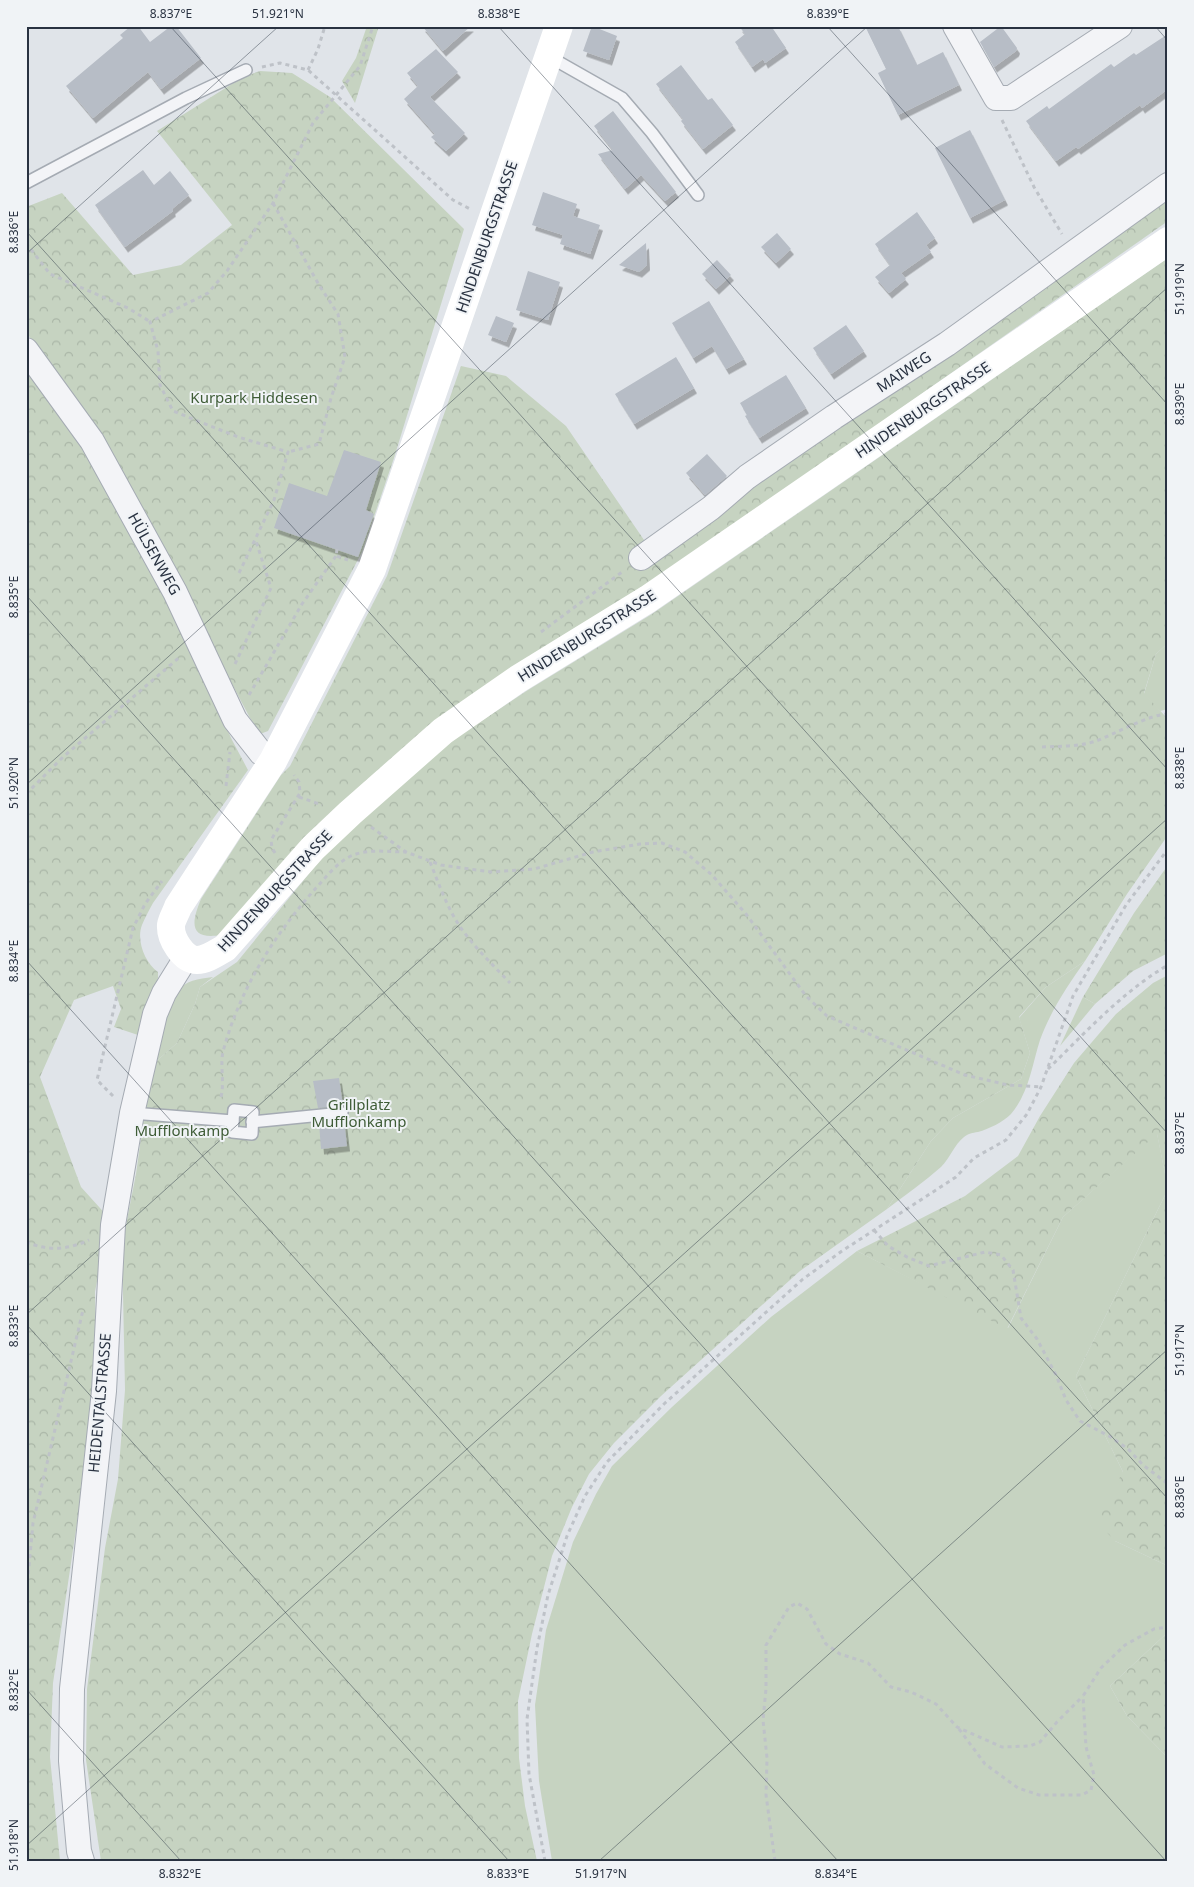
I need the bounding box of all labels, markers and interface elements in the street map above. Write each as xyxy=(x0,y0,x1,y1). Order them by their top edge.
text: 8.837°E xyxy=(150,5,192,22)
text: 51.921°N xyxy=(252,5,304,22)
text: 8.838°E xyxy=(478,5,520,22)
text: 8.839°E xyxy=(807,5,849,22)
street label: HINDENBURGSTRASSE xyxy=(451,158,521,315)
text: 8.836°E xyxy=(5,211,22,253)
text: 51.919°N xyxy=(1171,263,1188,315)
street label: MAIWEG xyxy=(872,346,935,396)
street label: HINDENBURGSTRASSE xyxy=(851,356,994,462)
text: 8.839°E xyxy=(1171,383,1188,425)
park label: Kurpark Hiddesen xyxy=(190,387,318,407)
street label: HÜLSENWEG xyxy=(124,509,186,598)
text: 8.835°E xyxy=(5,576,22,618)
street label: HINDENBURGSTRASSE xyxy=(514,584,659,686)
text: 8.838°E xyxy=(1171,747,1188,789)
text: 51.920°N xyxy=(5,757,22,809)
street label: HINDENBURGSTRASSE xyxy=(213,825,336,955)
text: 8.834°E xyxy=(5,940,22,982)
park label: Grillplatz Mufflonkamp xyxy=(311,1094,407,1131)
text: 8.837°E xyxy=(1171,1112,1188,1154)
park label: Mufflonkamp xyxy=(134,1120,230,1140)
text: 8.833°E xyxy=(5,1305,22,1347)
text: 51.917°N xyxy=(1171,1324,1188,1376)
street label: HEIDENTALSTRASSE xyxy=(83,1332,115,1474)
text: 8.836°E xyxy=(1171,1476,1188,1518)
text: 8.832°E xyxy=(5,1669,22,1711)
text: 51.918°N xyxy=(5,1819,22,1871)
text: 8.832°E xyxy=(159,1865,201,1882)
text: 8.833°E xyxy=(487,1865,529,1882)
text: 51.917°N xyxy=(575,1865,627,1882)
text: 8.834°E xyxy=(815,1865,857,1882)

